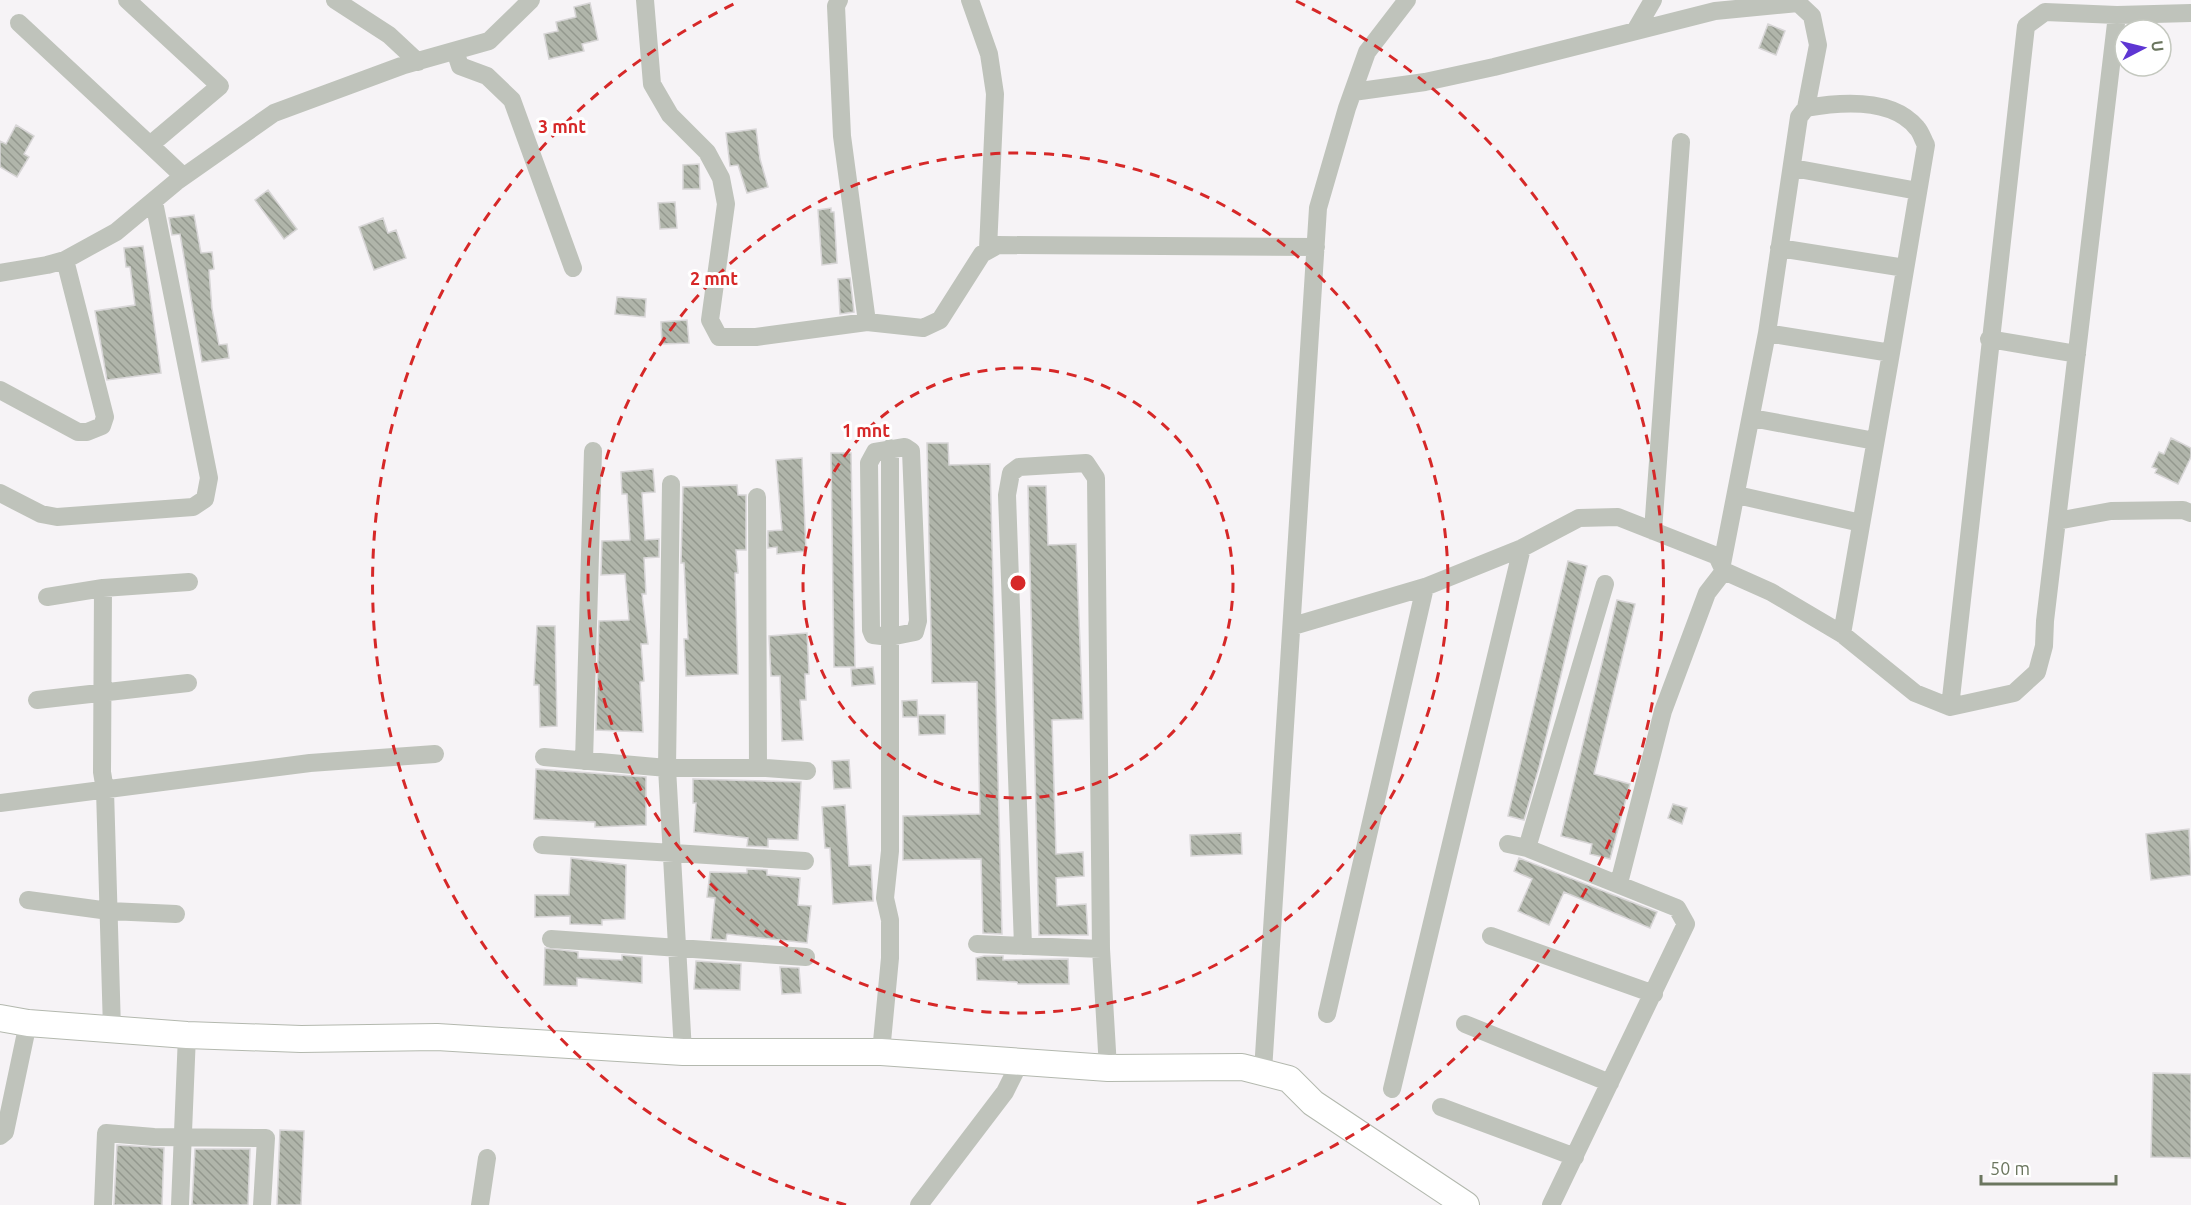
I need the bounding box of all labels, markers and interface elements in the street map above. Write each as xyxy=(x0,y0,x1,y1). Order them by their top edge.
north arrow xyxy=(2113,18,2173,78)
text: U xyxy=(2148,40,2168,53)
text: 3 mnt xyxy=(538,116,586,136)
text: 2 mnt xyxy=(690,268,738,288)
text: 1 mnt xyxy=(842,420,890,440)
centre of rings xyxy=(1008,573,1028,593)
scale bar xyxy=(1981,1148,2116,1186)
text: 50 m xyxy=(1990,1158,2030,1178)

